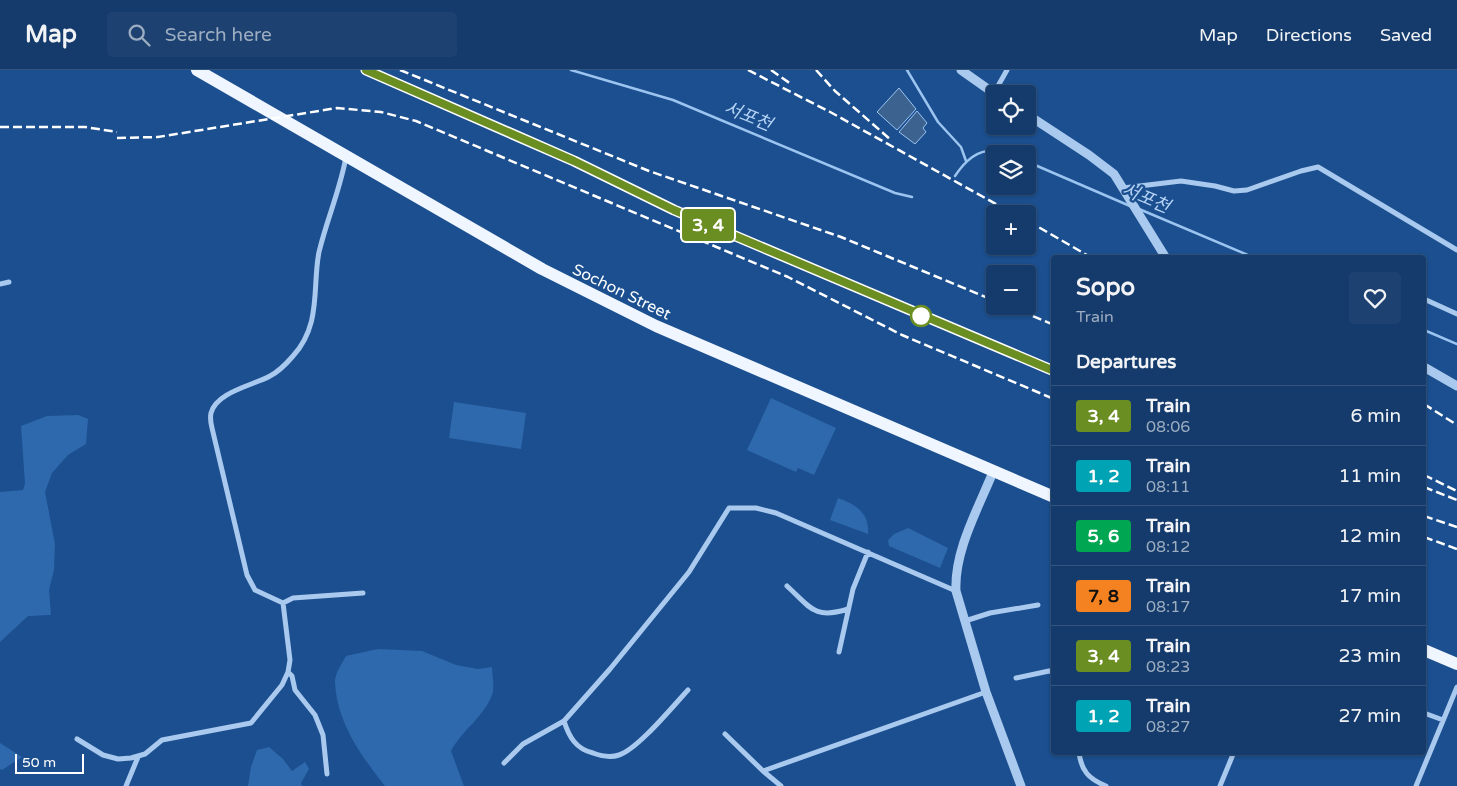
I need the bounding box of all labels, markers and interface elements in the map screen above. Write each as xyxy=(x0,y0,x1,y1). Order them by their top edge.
search box xyxy=(107,12,457,57)
text: Map xyxy=(25,20,77,49)
icon: search xyxy=(125,21,153,49)
text: Search here xyxy=(165,24,272,46)
text: Map xyxy=(1199,24,1238,46)
text: Directions xyxy=(1266,24,1352,46)
text: Saved xyxy=(1380,24,1432,46)
map controls xyxy=(986,85,1036,315)
button: locate xyxy=(986,85,1036,135)
water label: 서포천 xyxy=(721,96,777,136)
button: layers xyxy=(986,145,1036,195)
water label: 서포천 xyxy=(1119,178,1175,219)
button: + xyxy=(986,205,1036,255)
line badge: 3, 4 xyxy=(673,209,743,241)
text: 3, 4 xyxy=(692,214,724,236)
street label: Sochon Street xyxy=(569,259,674,324)
button: − xyxy=(986,265,1036,315)
button: heart xyxy=(1349,272,1401,324)
text: Sopo xyxy=(1076,273,1135,302)
unlabelled marker xyxy=(910,305,932,327)
text: Train xyxy=(1076,307,1114,327)
text: Departures xyxy=(1076,351,1176,373)
text: Train xyxy=(1146,395,1191,417)
text: 3, 4 xyxy=(1088,405,1119,427)
text: 6 min xyxy=(1350,405,1401,427)
text: 08:06 xyxy=(1146,417,1190,437)
text: Train xyxy=(1146,455,1191,477)
text: 1, 2 xyxy=(1088,465,1119,487)
text: 11 min xyxy=(1338,465,1401,487)
text: 08:11 xyxy=(1146,477,1190,497)
text: Train xyxy=(1146,515,1191,537)
text: 5, 6 xyxy=(1088,525,1119,547)
text: 12 min xyxy=(1338,525,1401,547)
text: 08:12 xyxy=(1146,537,1190,557)
text: Train xyxy=(1146,575,1191,597)
text: 7, 8 xyxy=(1088,585,1119,607)
text: 17 min xyxy=(1338,585,1401,607)
text: 08:17 xyxy=(1146,597,1190,617)
text: Train xyxy=(1146,635,1191,657)
text: 3, 4 xyxy=(1088,645,1119,667)
text: 23 min xyxy=(1338,645,1401,667)
text: 08:23 xyxy=(1146,657,1190,677)
text: Train xyxy=(1146,695,1191,717)
text: 1, 2 xyxy=(1088,705,1119,727)
text: 27 min xyxy=(1338,705,1401,727)
text: 08:27 xyxy=(1146,717,1190,737)
scale bar xyxy=(15,751,84,774)
text: 50 m xyxy=(22,754,56,771)

